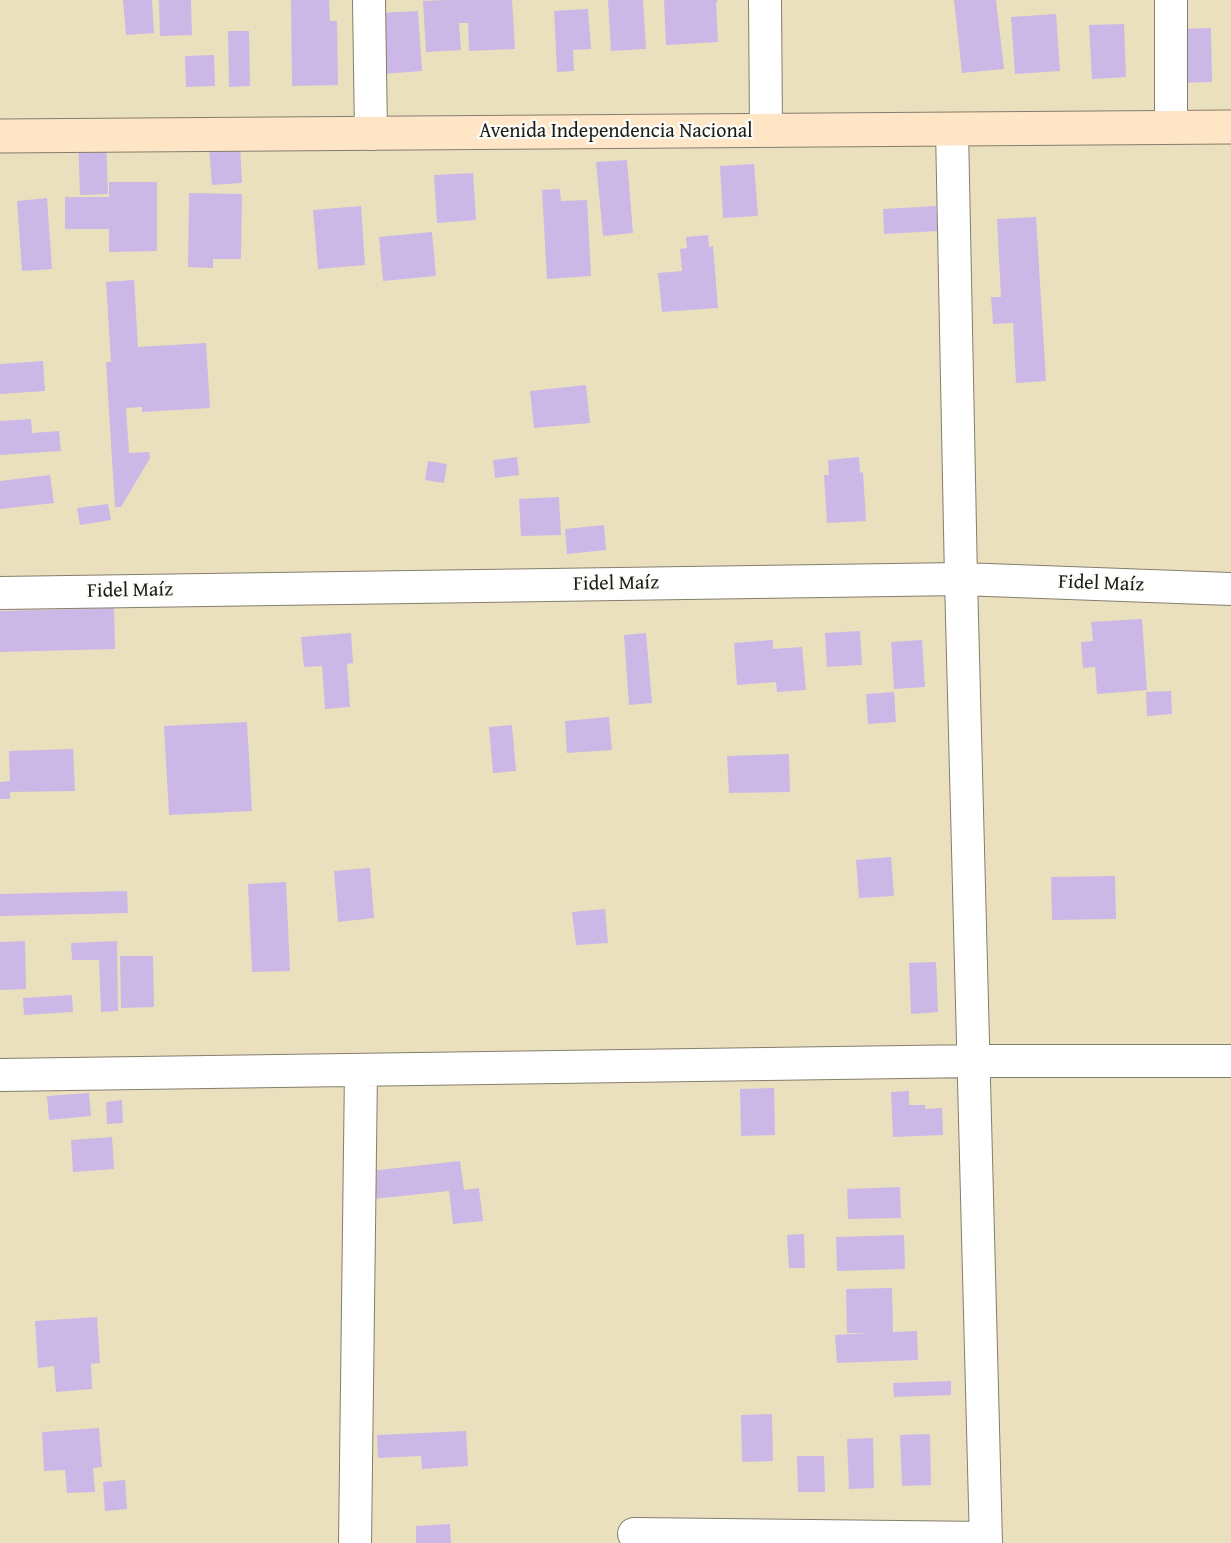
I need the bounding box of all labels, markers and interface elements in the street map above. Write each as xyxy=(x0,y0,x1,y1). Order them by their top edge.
street label: Avenida Independencia Nacional xyxy=(479,120,753,144)
street label: Fidel Maíz xyxy=(573,571,659,597)
street label: Fidel Maíz xyxy=(1058,571,1144,597)
street label: Fidel Maíz xyxy=(87,578,173,604)

